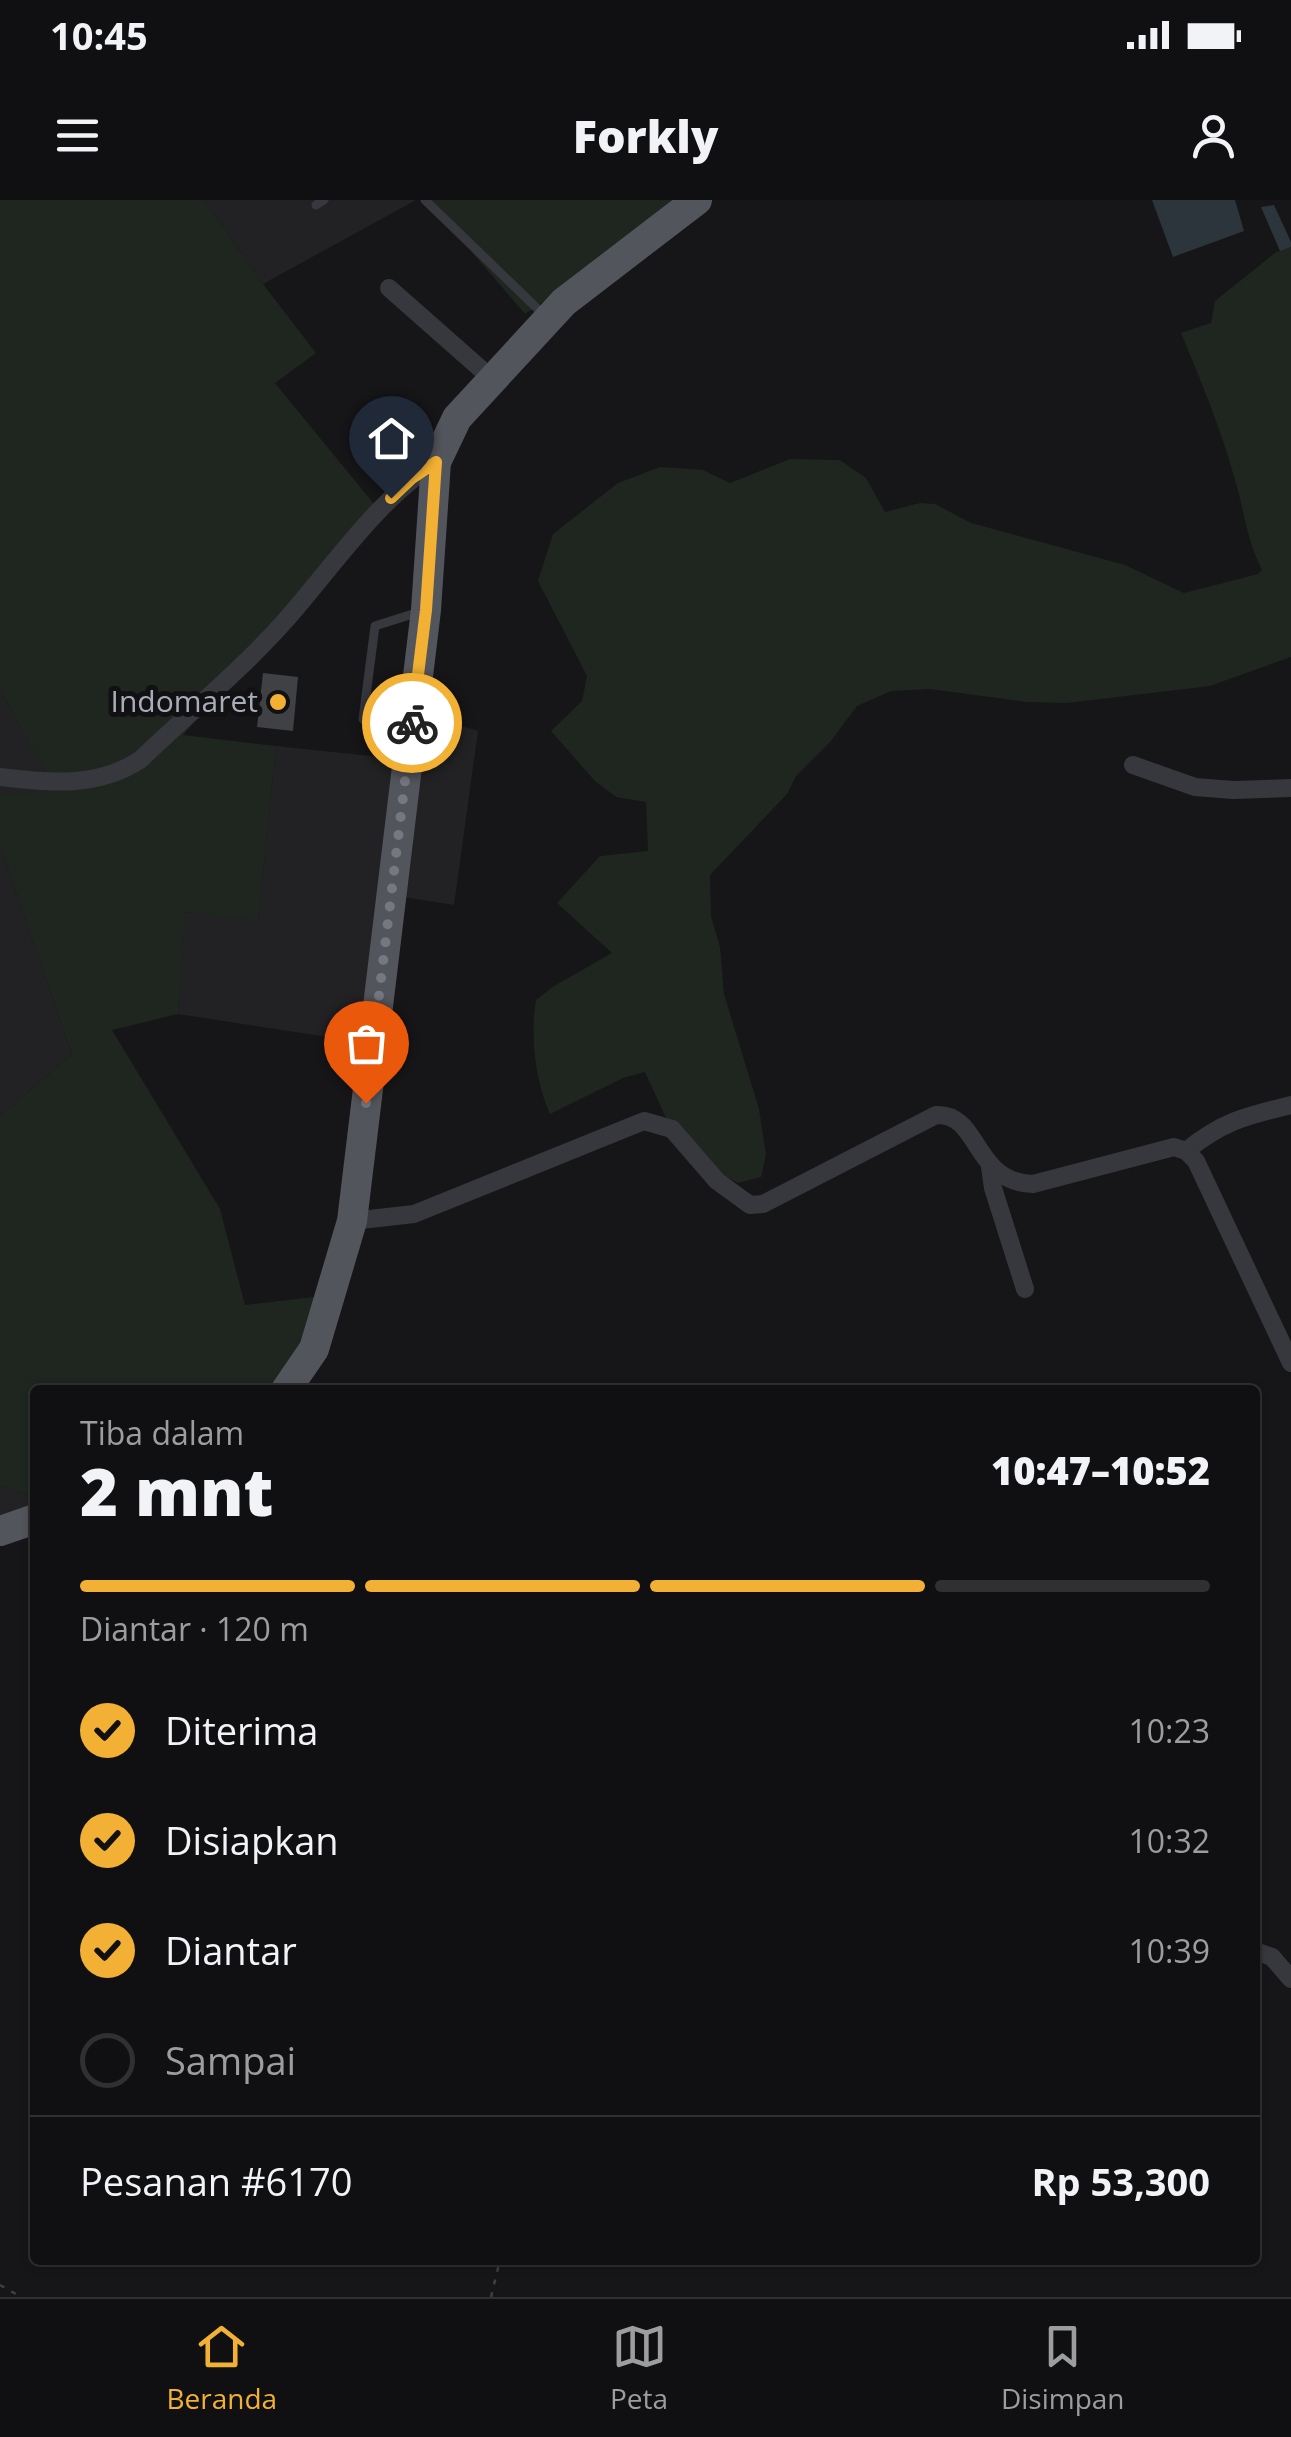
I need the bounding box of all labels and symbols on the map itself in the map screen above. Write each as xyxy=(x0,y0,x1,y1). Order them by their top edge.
pin xyxy=(349,396,434,499)
courier xyxy=(362,673,462,773)
place label: Indomaret xyxy=(111,680,258,721)
marker: Indomaret xyxy=(267,691,289,713)
pin xyxy=(324,1001,409,1104)

